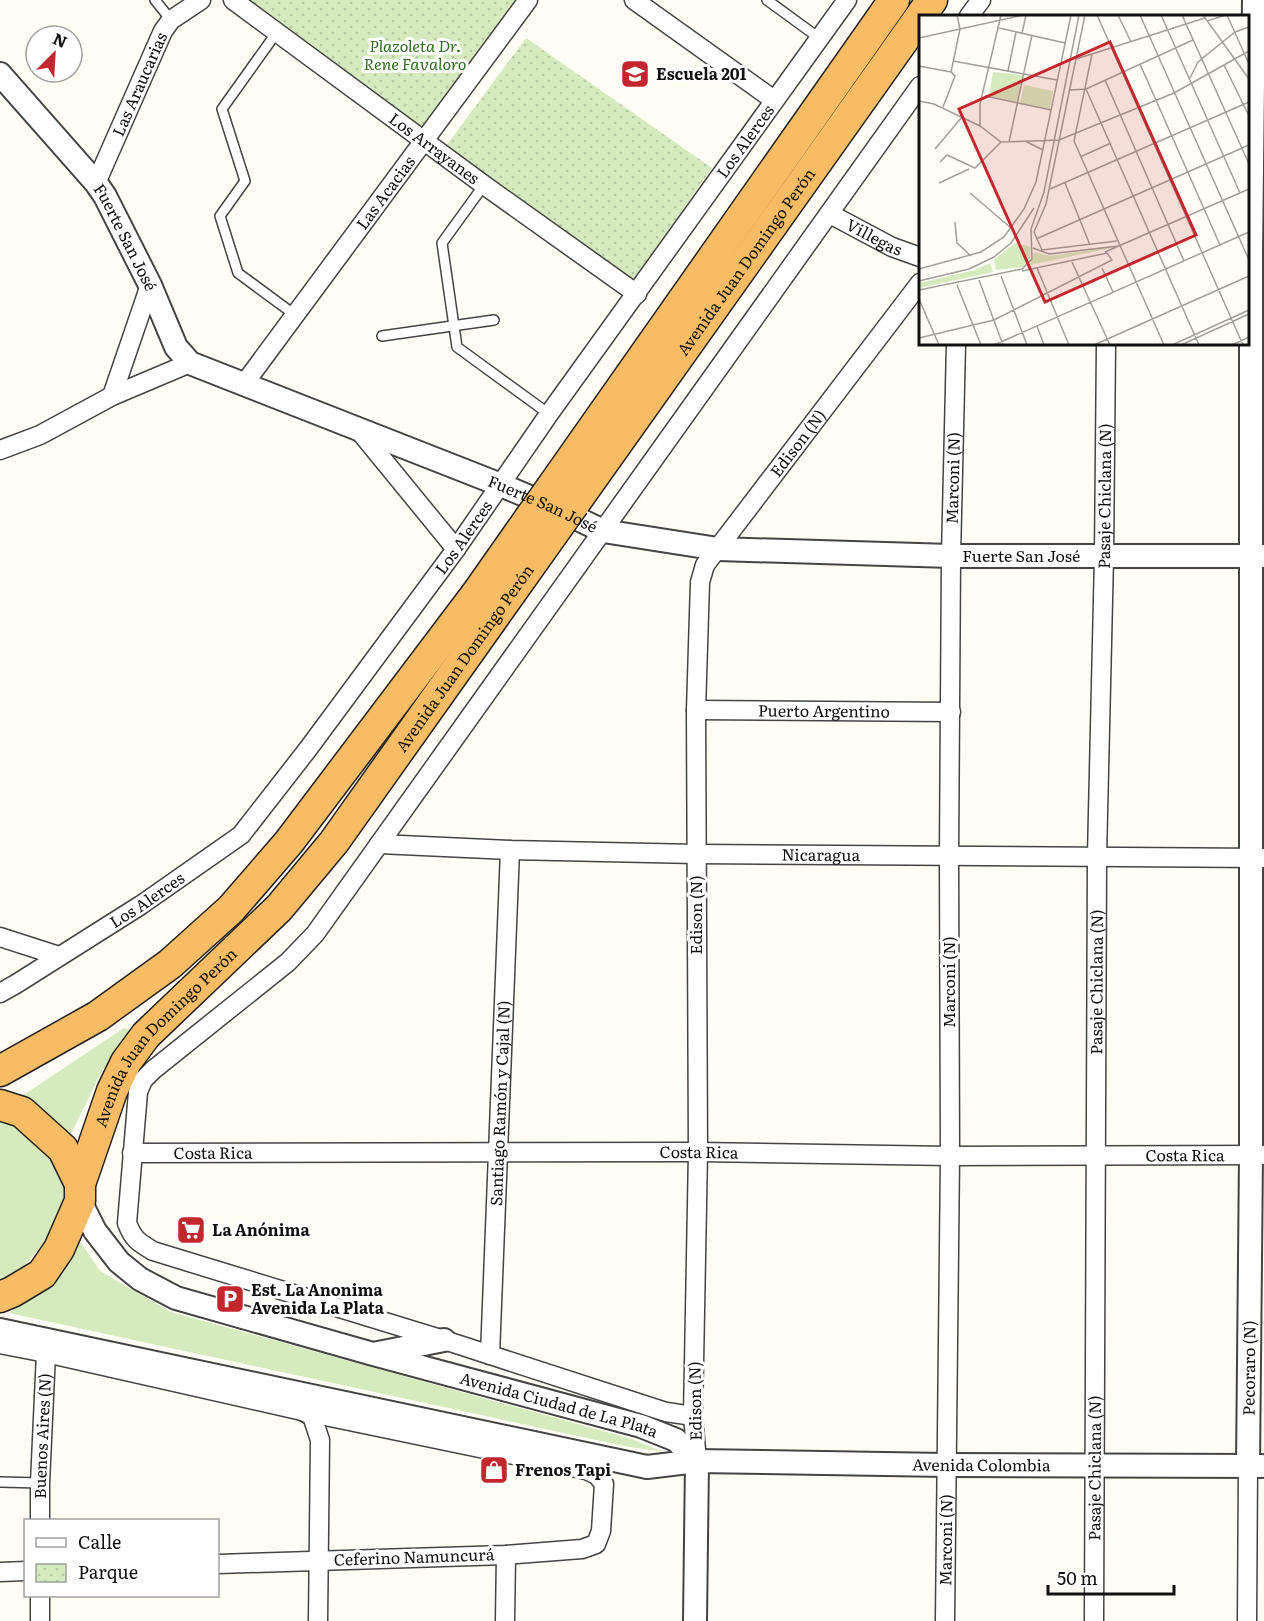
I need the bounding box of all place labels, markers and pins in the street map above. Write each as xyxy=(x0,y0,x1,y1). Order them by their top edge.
school or university icon: Escuela 201 xyxy=(619,58,651,90)
place label: Escuela 201 xyxy=(656,61,747,85)
supermarket icon: La Anónima xyxy=(175,1214,207,1246)
place label: La Anónima xyxy=(212,1217,310,1241)
place label: Est. La Anonima Avenida La Plata xyxy=(251,1277,385,1319)
parking icon: Est. La Anonima Avenida La Plata xyxy=(214,1283,246,1315)
shop icon: Frenos Tapi xyxy=(478,1454,510,1486)
place label: Frenos Tapi xyxy=(515,1457,611,1481)

